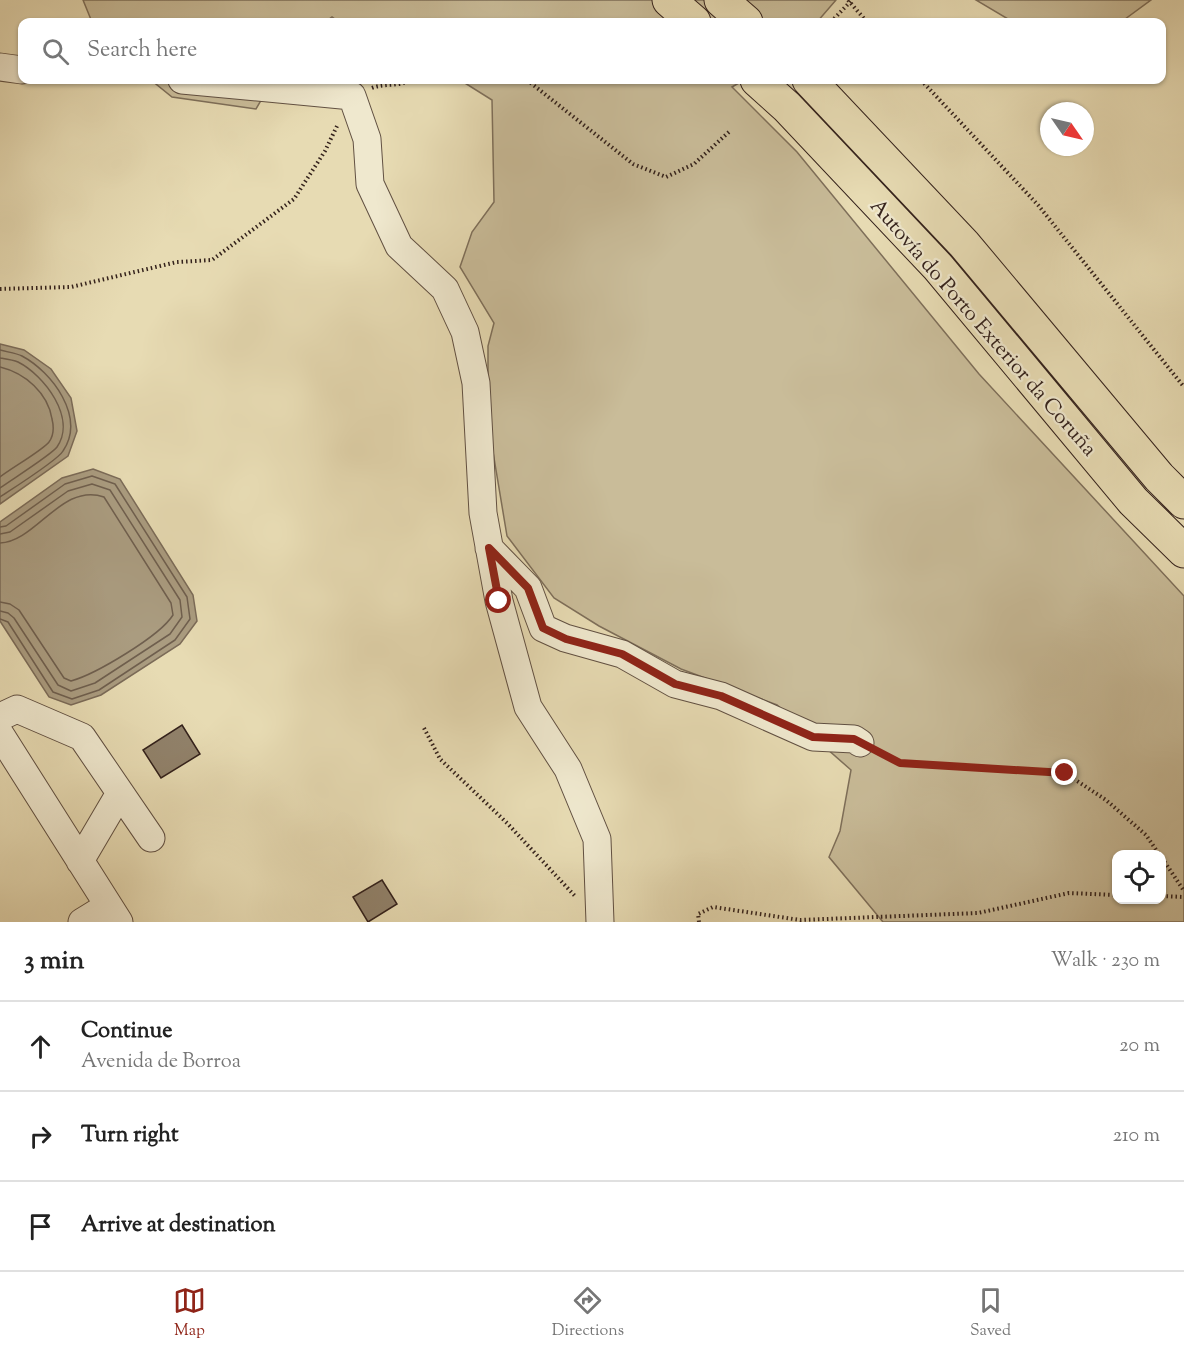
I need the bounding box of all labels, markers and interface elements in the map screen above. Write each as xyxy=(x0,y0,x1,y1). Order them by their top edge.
search box xyxy=(18,18,1166,84)
icon: search xyxy=(39,35,72,68)
text: Search here xyxy=(87,35,197,67)
north arrow xyxy=(1040,102,1094,156)
street label: Autovía do Porto Exterior da Coruña xyxy=(862,193,1103,464)
route start xyxy=(485,587,511,613)
route end xyxy=(1051,759,1077,785)
map controls xyxy=(1112,850,1166,904)
button: locate xyxy=(1112,850,1166,904)
text: 3 min xyxy=(24,943,84,980)
text: Walk · 230 m xyxy=(1051,947,1160,976)
text: Continue xyxy=(81,1016,172,1048)
icon: ahead xyxy=(24,1030,57,1063)
text: 20 m xyxy=(1119,1032,1160,1061)
text: Avenida de Borroa xyxy=(81,1048,241,1077)
icon: right xyxy=(24,1120,57,1153)
text: Turn right xyxy=(81,1120,178,1152)
text: 210 m xyxy=(1113,1122,1160,1151)
icon: arrive xyxy=(24,1210,57,1243)
text: Arrive at destination xyxy=(81,1210,276,1242)
tab: Map xyxy=(173,1284,206,1343)
tab: Directions xyxy=(552,1284,624,1343)
tab: Saved xyxy=(970,1284,1011,1343)

